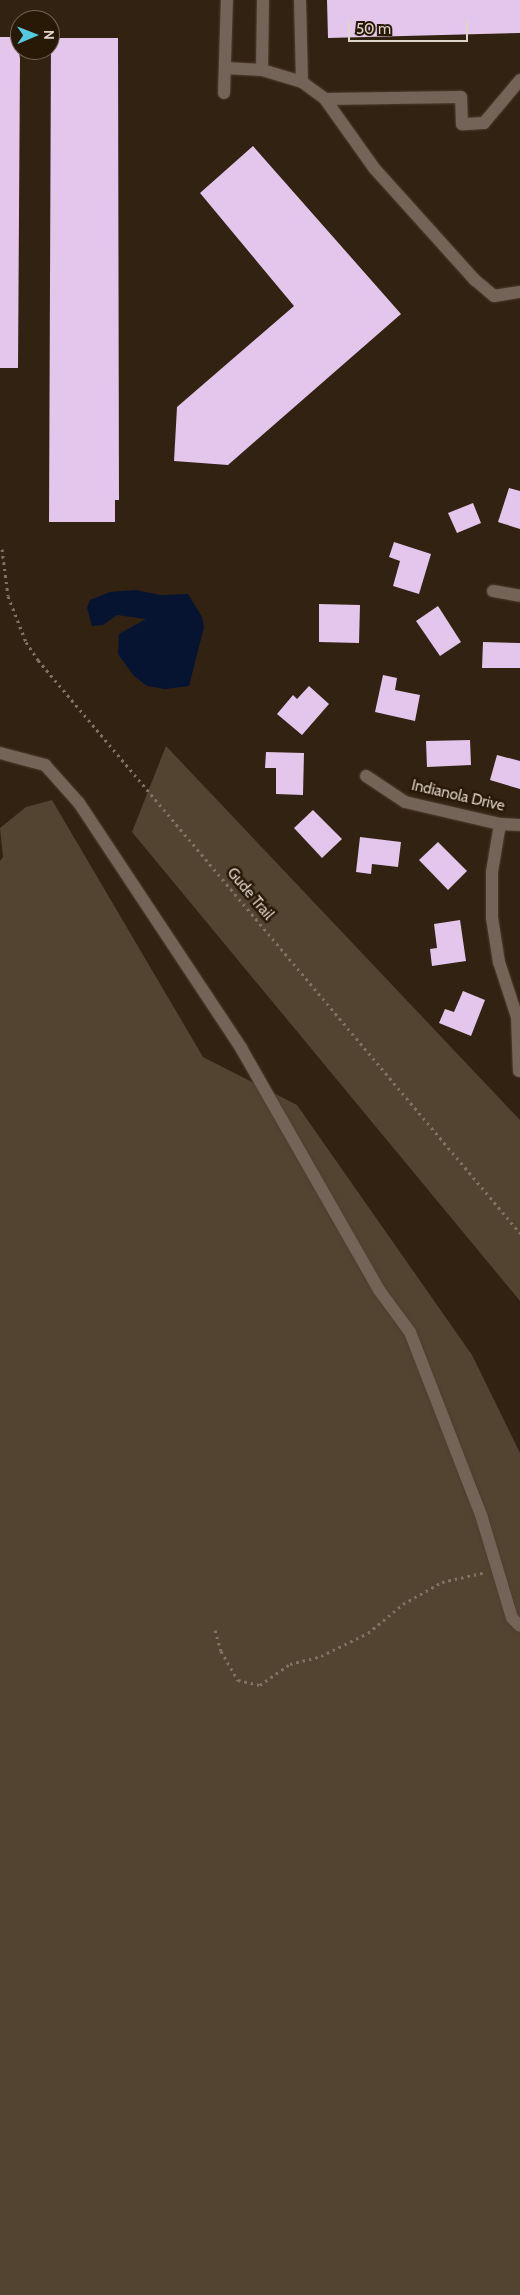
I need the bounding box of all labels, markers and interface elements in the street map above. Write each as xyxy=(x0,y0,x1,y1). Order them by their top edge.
north arrow xyxy=(10,10,60,60)
scale bar xyxy=(350,10,470,42)
text: 50 m xyxy=(356,20,391,38)
text: N xyxy=(40,30,58,40)
street label: Indianola Drive xyxy=(410,777,506,815)
street label: Gude Trail xyxy=(223,864,277,924)

